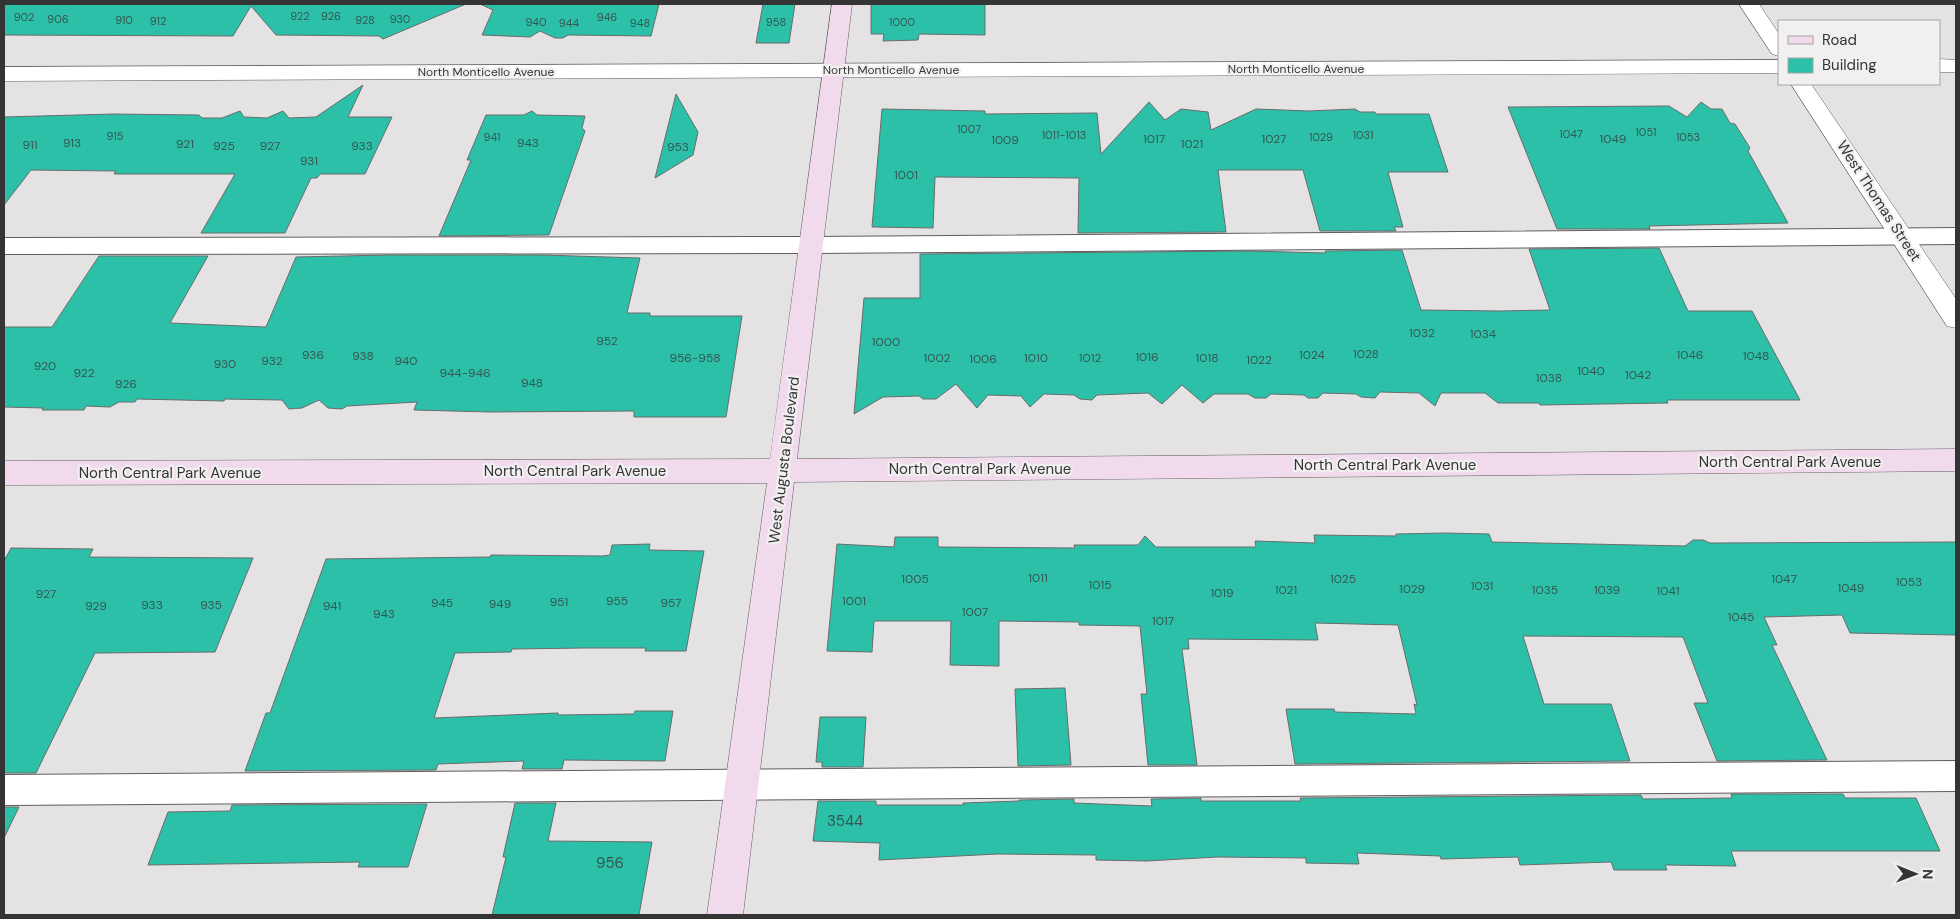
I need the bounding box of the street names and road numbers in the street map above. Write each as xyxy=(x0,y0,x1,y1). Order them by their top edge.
street label: North Monticello Avenue xyxy=(1228,61,1364,77)
street label: North Monticello Avenue xyxy=(823,62,959,78)
street label: North Monticello Avenue xyxy=(418,64,554,80)
street label: West Thomas Street xyxy=(1832,136,1926,266)
street label: West Augusta Boulevard xyxy=(764,375,804,545)
street label: North Central Park Avenue xyxy=(1699,452,1881,472)
street label: North Central Park Avenue xyxy=(1294,455,1476,475)
street label: North Central Park Avenue xyxy=(889,459,1071,479)
street label: North Central Park Avenue xyxy=(484,461,666,481)
street label: North Central Park Avenue xyxy=(79,463,261,483)

